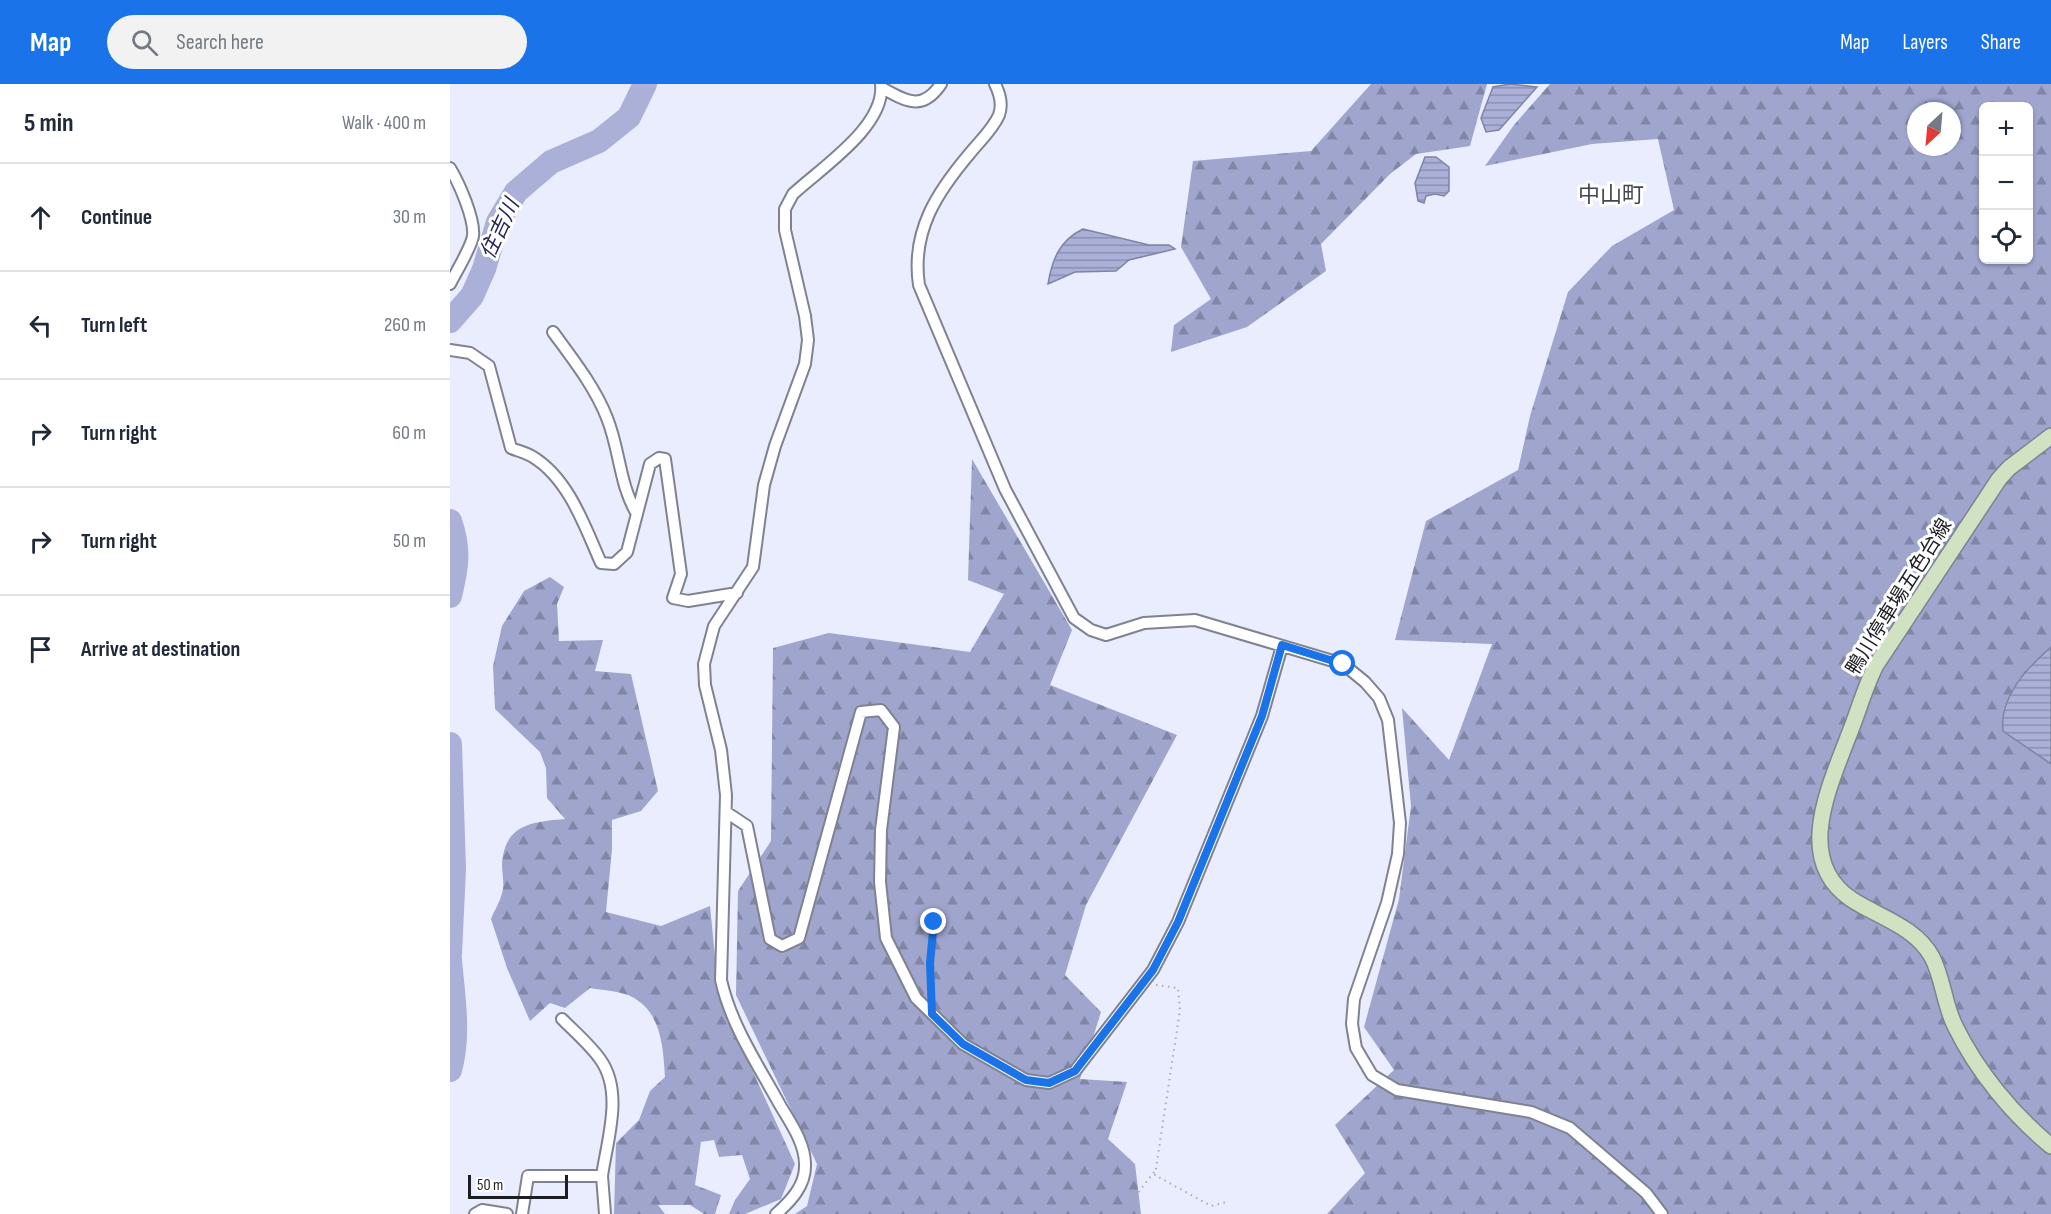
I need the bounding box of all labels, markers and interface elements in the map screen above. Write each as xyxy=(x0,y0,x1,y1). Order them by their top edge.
search box xyxy=(107,15,527,69)
text: Map xyxy=(30,26,71,59)
icon: search xyxy=(128,26,161,59)
text: Search here xyxy=(176,29,264,56)
text: Map xyxy=(1840,30,1869,55)
text: Layers xyxy=(1902,30,1948,55)
text: Share xyxy=(1981,30,2021,55)
north arrow xyxy=(1907,102,1961,156)
map controls xyxy=(1979,102,2033,264)
button: + xyxy=(1979,102,2033,156)
text: 5 min xyxy=(24,108,74,139)
text: Walk · 400 m xyxy=(342,111,426,135)
button: − xyxy=(1979,156,2033,210)
district label: 中山町 xyxy=(1578,182,1644,209)
water label: 住吉川 xyxy=(475,193,525,263)
icon: ahead xyxy=(24,201,57,234)
text: Continue xyxy=(81,204,152,231)
text: 30 m xyxy=(393,205,426,229)
button: locate xyxy=(1979,210,2033,264)
icon: left xyxy=(24,309,57,342)
text: Turn left xyxy=(81,312,147,339)
text: 260 m xyxy=(384,313,426,337)
icon: right xyxy=(24,417,57,450)
text: Turn right xyxy=(81,420,157,447)
text: 60 m xyxy=(392,421,426,445)
street label: 鴨川停車場五色台線 xyxy=(1841,514,1957,680)
icon: right xyxy=(24,525,57,558)
text: Turn right xyxy=(81,528,157,555)
text: 50 m xyxy=(393,529,426,553)
icon: arrive xyxy=(24,633,57,666)
text: Arrive at destination xyxy=(81,636,240,663)
route start xyxy=(1329,650,1355,676)
route end xyxy=(920,908,946,934)
scale bar xyxy=(468,1172,568,1200)
text: 50 m xyxy=(477,1176,503,1195)

